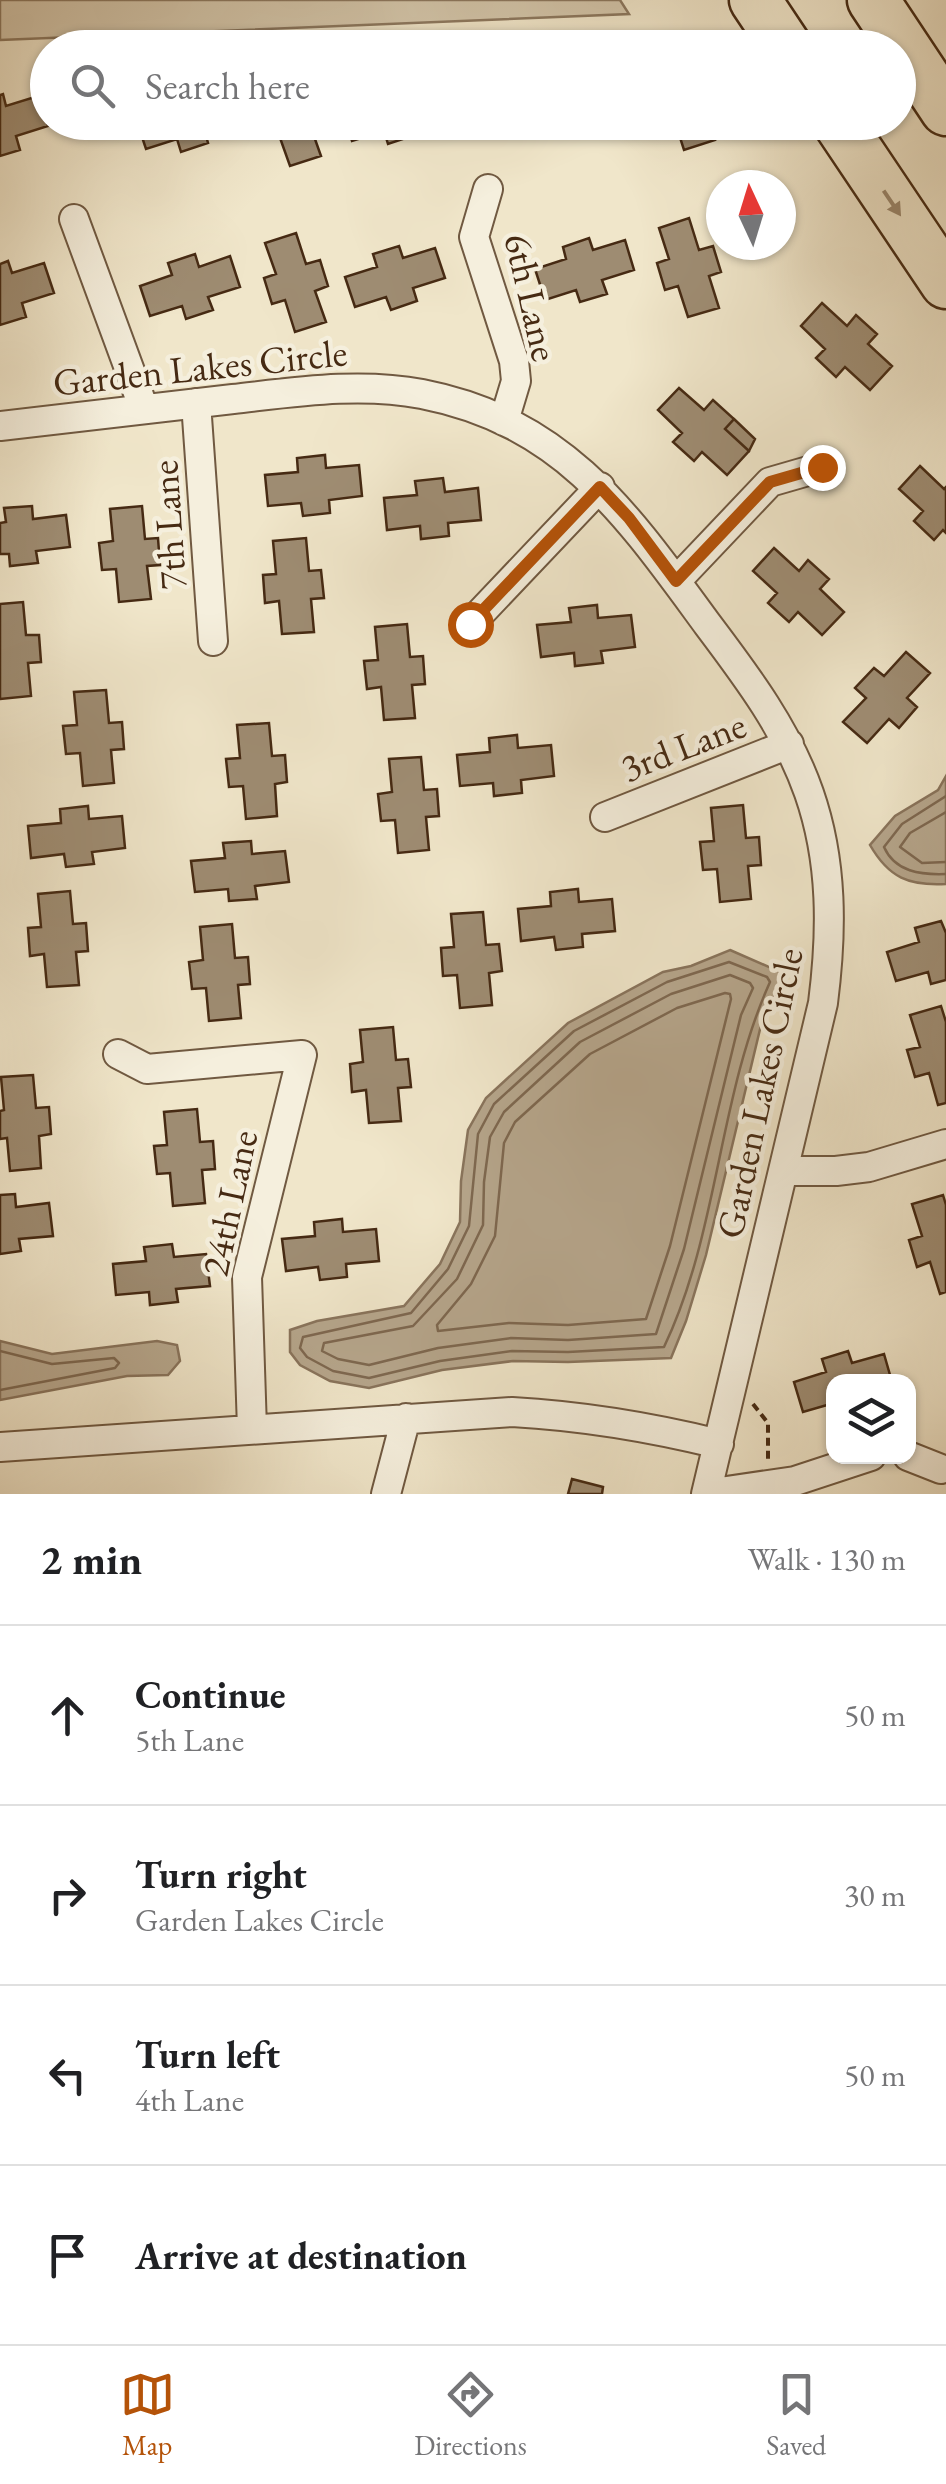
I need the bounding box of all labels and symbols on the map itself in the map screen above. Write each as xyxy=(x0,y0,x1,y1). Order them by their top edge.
north arrow xyxy=(706,170,796,260)
one-way arrow xyxy=(882,189,901,216)
street label: 6th Lane xyxy=(494,228,570,366)
street label: Garden Lakes Circle xyxy=(50,327,350,407)
route end xyxy=(800,445,846,491)
street label: 7th Lane xyxy=(139,459,197,591)
route start xyxy=(448,602,494,648)
street label: 3rd Lane xyxy=(614,700,752,792)
street label: Garden Lakes Circle xyxy=(704,943,814,1243)
street label: 24th Lane xyxy=(190,1126,268,1280)

